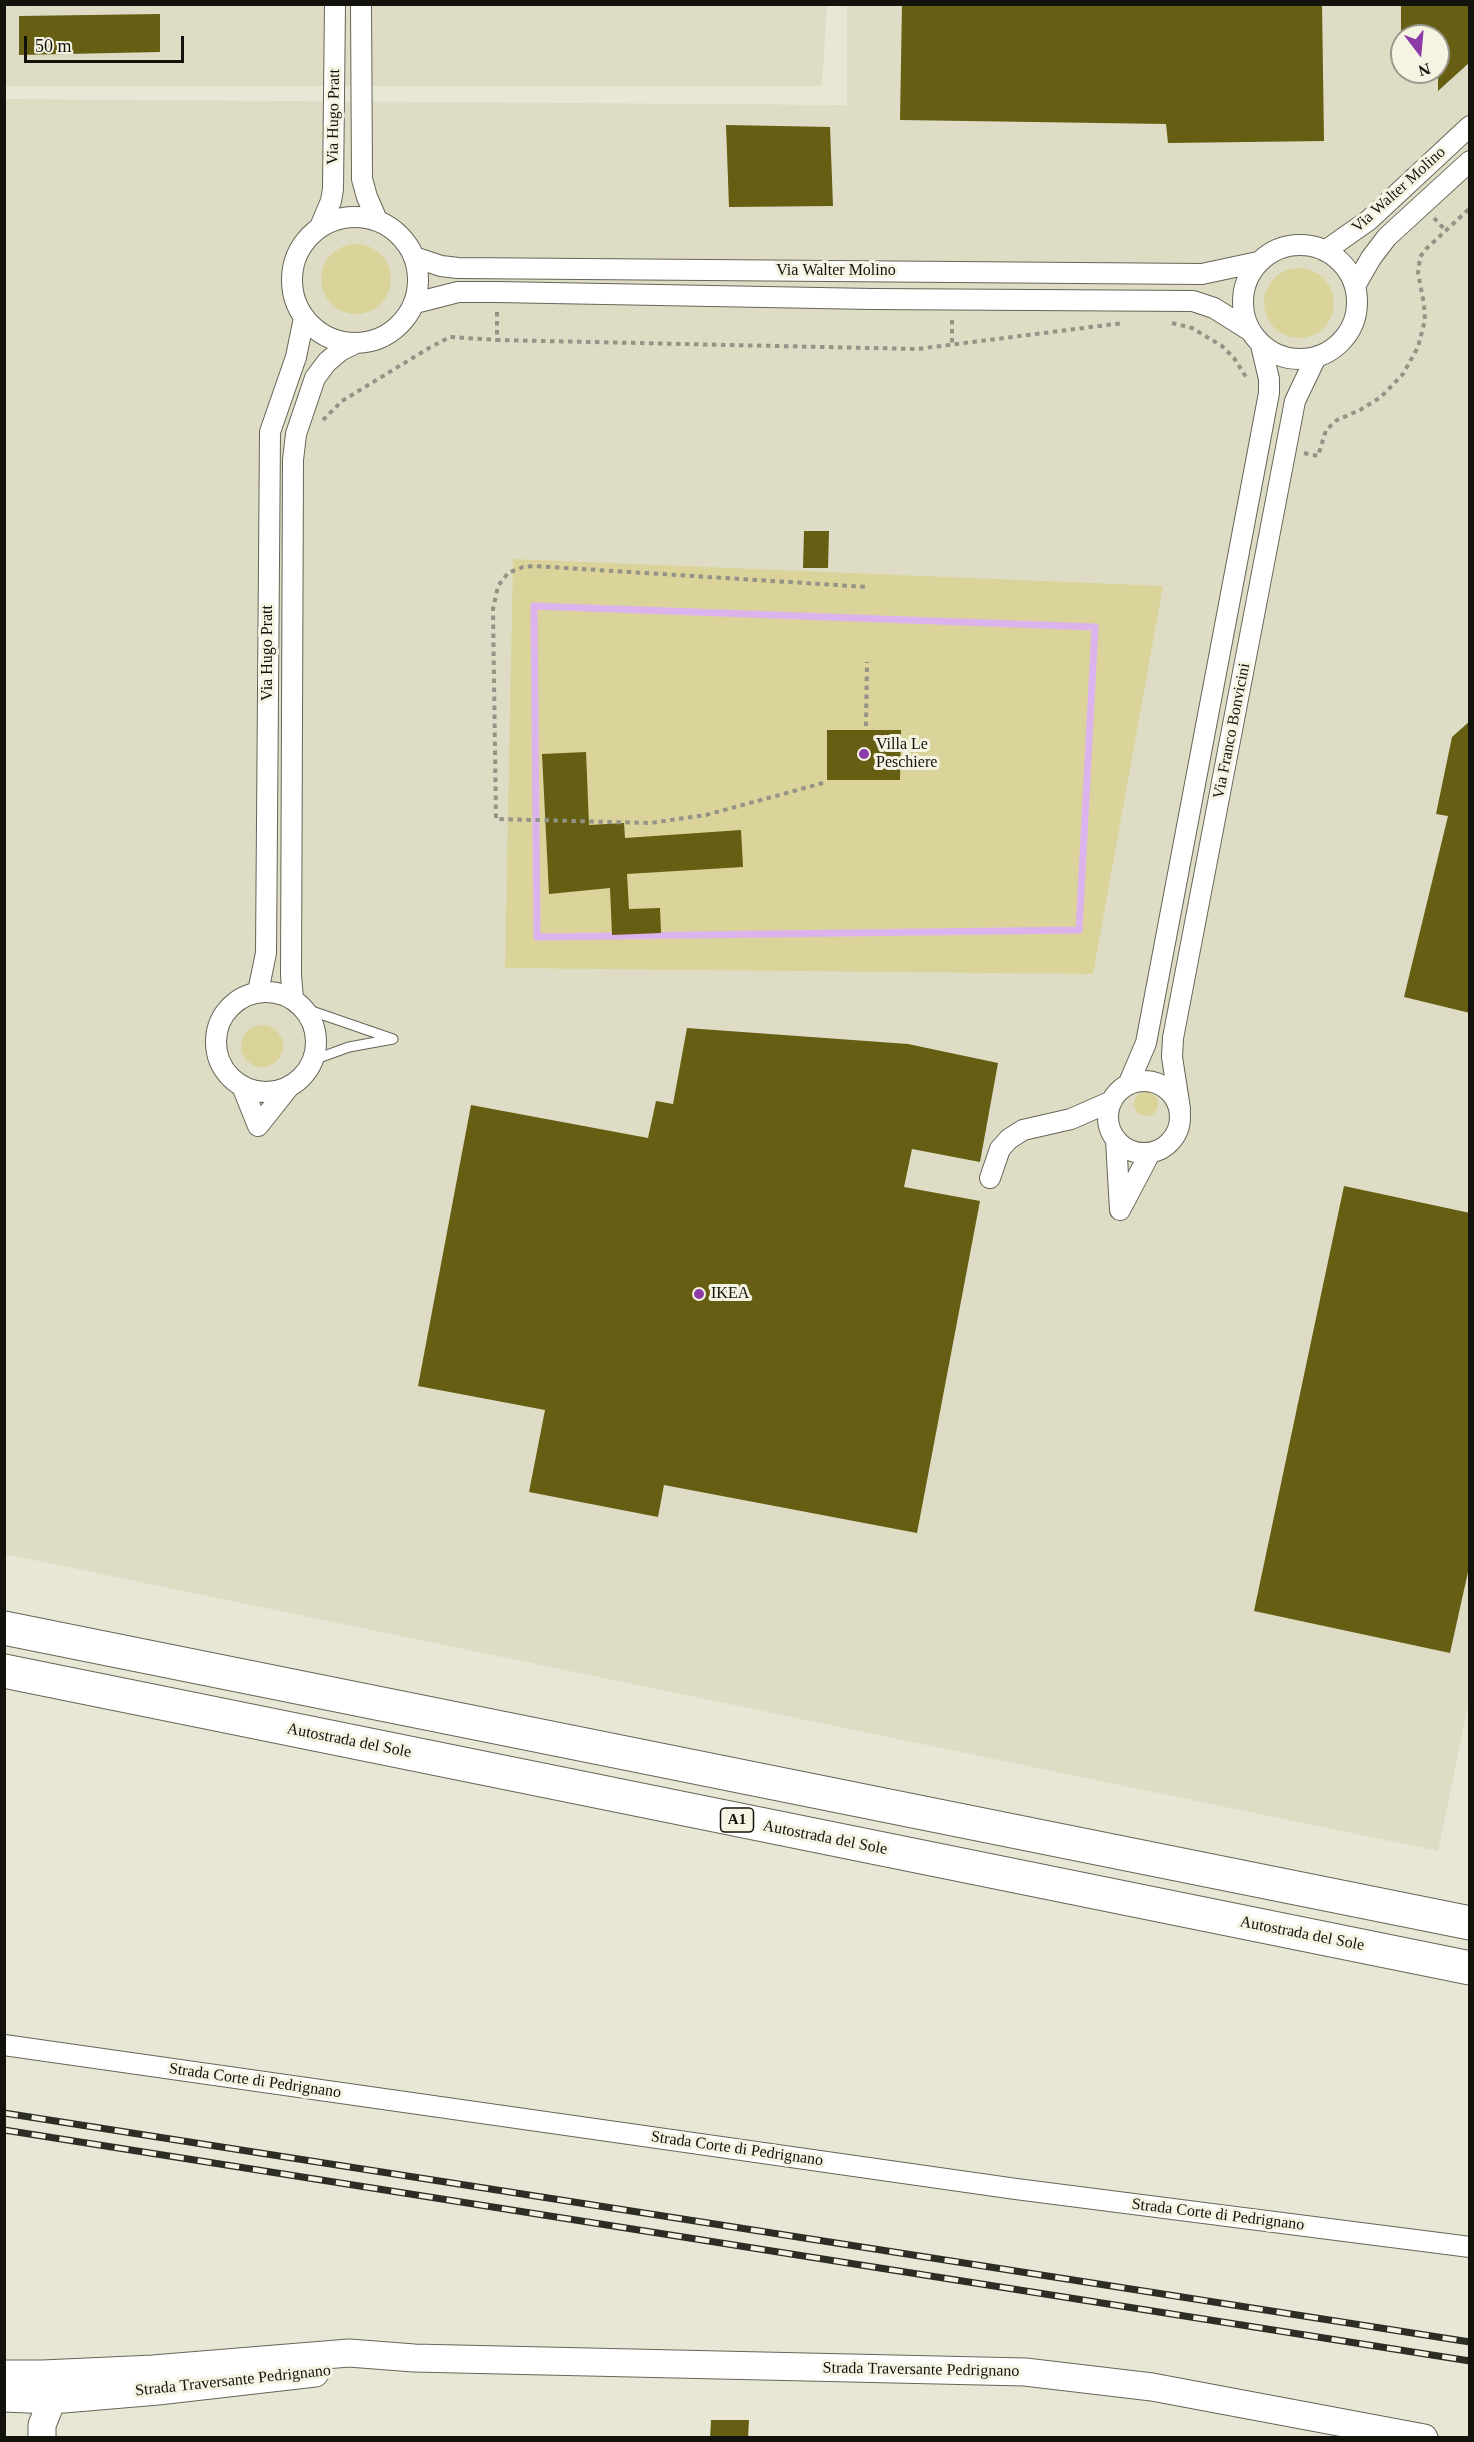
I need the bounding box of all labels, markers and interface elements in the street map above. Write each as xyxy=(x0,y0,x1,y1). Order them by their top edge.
scale bar xyxy=(27,24,188,62)
north arrow xyxy=(1390,24,1450,84)
text: 50 m xyxy=(35,36,72,56)
text: N xyxy=(1417,60,1432,80)
street label: Via Hugo Pratt xyxy=(324,69,344,165)
street label: Via Walter Molino xyxy=(1348,143,1450,237)
street label: Via Walter Molino xyxy=(776,261,896,281)
street label: Via Hugo Pratt xyxy=(258,605,278,701)
street label: Via Franco Bonvicini xyxy=(1209,662,1255,800)
place label: Villa Le Peschiere xyxy=(876,735,937,773)
marker: Villa Le Peschiere xyxy=(857,747,871,761)
place label: IKEA xyxy=(711,1284,749,1304)
marker: IKEA xyxy=(692,1287,706,1301)
street label: Autostrada del Sole xyxy=(285,1720,413,1762)
road number: A1 xyxy=(720,1808,754,1832)
street label: Autostrada del Sole xyxy=(761,1817,889,1859)
street label: Autostrada del Sole xyxy=(1238,1913,1366,1955)
street label: Strada Corte di Pedrignano xyxy=(168,2059,342,2103)
street label: Strada Corte di Pedrignano xyxy=(650,2127,824,2171)
street label: Strada Corte di Pedrignano xyxy=(1131,2195,1305,2235)
street label: Strada Traversante Pedrignano xyxy=(822,2359,1020,2381)
street label: Strada Traversante Pedrignano xyxy=(134,2361,332,2401)

